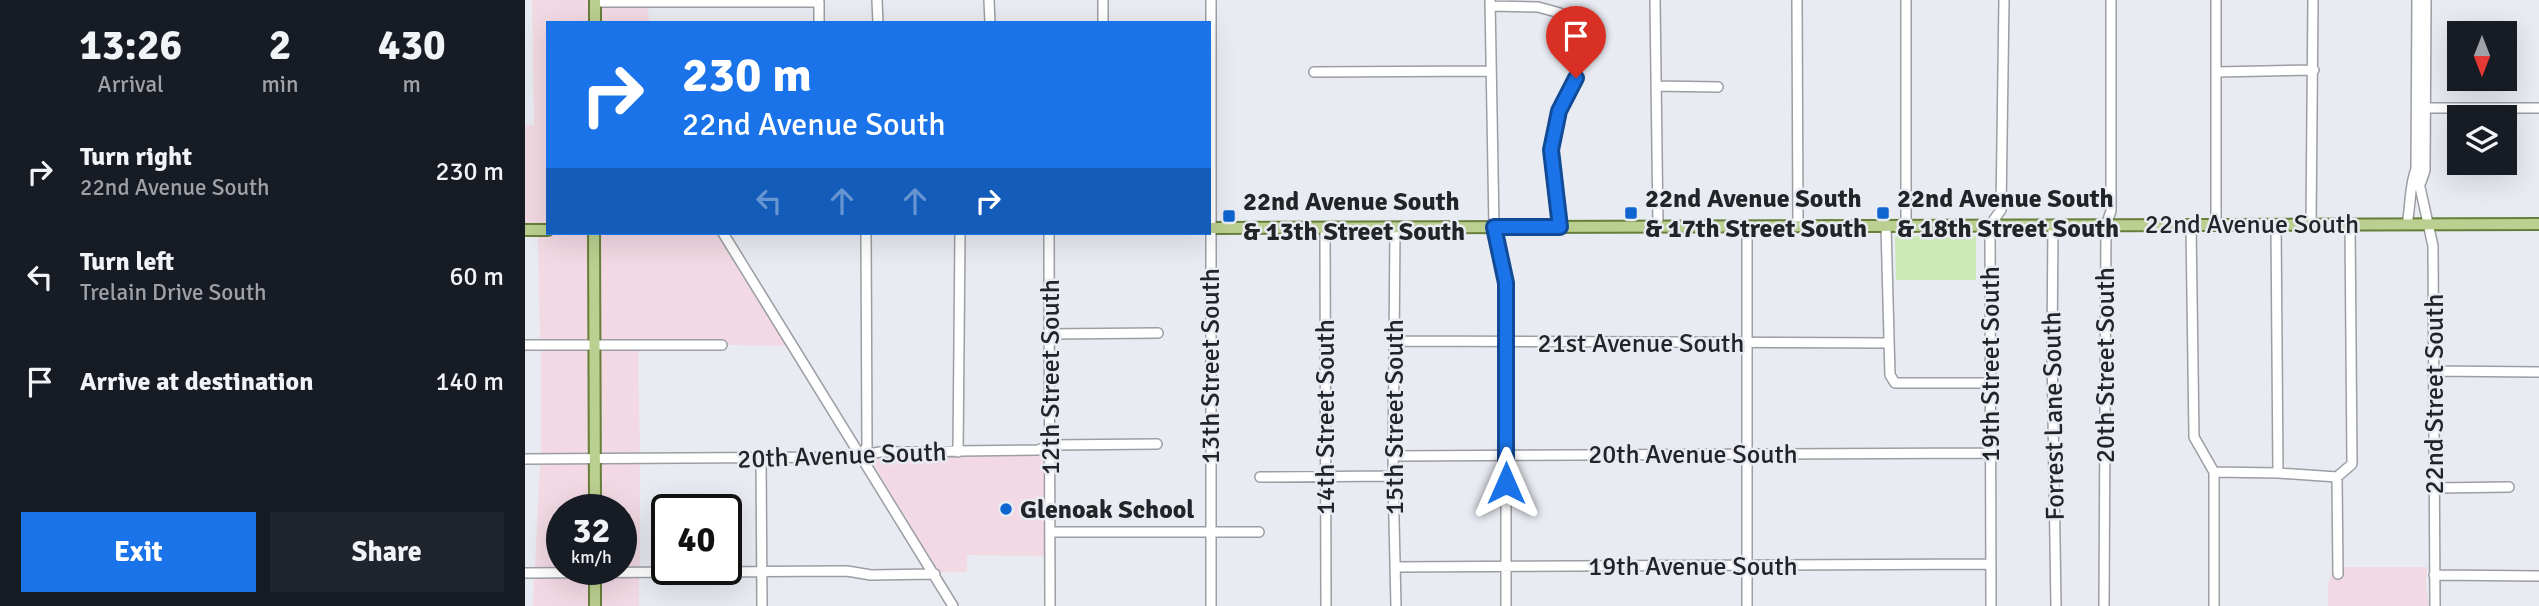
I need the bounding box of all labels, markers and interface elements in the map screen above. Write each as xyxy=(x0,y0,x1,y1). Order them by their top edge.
pin xyxy=(1546,6,1606,78)
icon: arrive xyxy=(1557,17,1595,55)
text: 13:26 xyxy=(79,20,182,71)
text: 2 xyxy=(269,20,291,71)
text: 430 xyxy=(378,20,446,71)
north arrow xyxy=(2447,21,2517,91)
map controls xyxy=(2447,21,2517,175)
text: 230 m xyxy=(682,45,812,105)
icon: right xyxy=(567,49,658,140)
text: Arrival xyxy=(98,70,164,99)
text: min xyxy=(261,70,299,99)
text: m xyxy=(403,70,421,99)
text: 22nd Avenue South xyxy=(682,105,946,144)
button: layers xyxy=(2447,105,2517,175)
text: Turn right xyxy=(80,141,192,173)
icon: right xyxy=(21,153,59,191)
text: 230 m xyxy=(435,156,504,188)
text: 22nd Avenue South xyxy=(80,173,270,202)
icon: left xyxy=(750,182,788,220)
icon: ahead xyxy=(823,182,861,220)
icon: ahead xyxy=(896,182,934,220)
icon: right xyxy=(969,182,1007,220)
place label: 22nd Avenue South & 17th Street South xyxy=(1645,183,1867,245)
place label: 22nd Avenue South & 18th Street South xyxy=(1897,183,2119,245)
place label: 22nd Avenue South & 13th Street South xyxy=(1243,186,1465,248)
marker: 22nd Avenue South & 17th Street South xyxy=(1623,205,1639,221)
marker: 22nd Avenue South & 18th Street South xyxy=(1875,205,1891,221)
marker: 22nd Avenue South & 13th Street South xyxy=(1221,208,1237,224)
street label: 22nd Avenue South xyxy=(2145,209,2359,241)
text: Turn left xyxy=(80,246,174,278)
icon: left xyxy=(21,258,59,296)
text: 60 m xyxy=(449,261,504,293)
street label: 19th Street South xyxy=(1975,266,2007,462)
street label: 20th Street South xyxy=(2090,267,2122,463)
street label: 13th Street South xyxy=(1195,268,1227,464)
text: Trelain Drive South xyxy=(80,278,266,307)
street label: 12th Street South xyxy=(1035,279,1067,475)
street label: 22nd Street South xyxy=(2419,294,2451,494)
street label: Forrest Lane South xyxy=(2036,311,2072,521)
street label: 14th Street South xyxy=(1310,319,1342,515)
street label: 15th Street South xyxy=(1379,319,1411,515)
street label: 21st Avenue South xyxy=(1538,328,1744,360)
icon: arrive xyxy=(21,363,59,401)
text: Arrive at destination xyxy=(80,366,313,398)
text: 140 m xyxy=(435,366,504,398)
street label: 20th Avenue South xyxy=(737,436,947,476)
street label: 20th Avenue South xyxy=(1588,439,1798,471)
position arrow xyxy=(1469,446,1543,520)
speed limit sign: 40 xyxy=(651,494,742,585)
place label: Glenoak School xyxy=(1020,494,1194,526)
marker: Glenoak School xyxy=(998,501,1014,517)
text: 32 xyxy=(573,509,610,552)
button: Exit xyxy=(21,512,256,592)
button: Share xyxy=(270,512,504,592)
text: km/h xyxy=(571,546,612,568)
street label: 19th Avenue South xyxy=(1588,551,1798,583)

